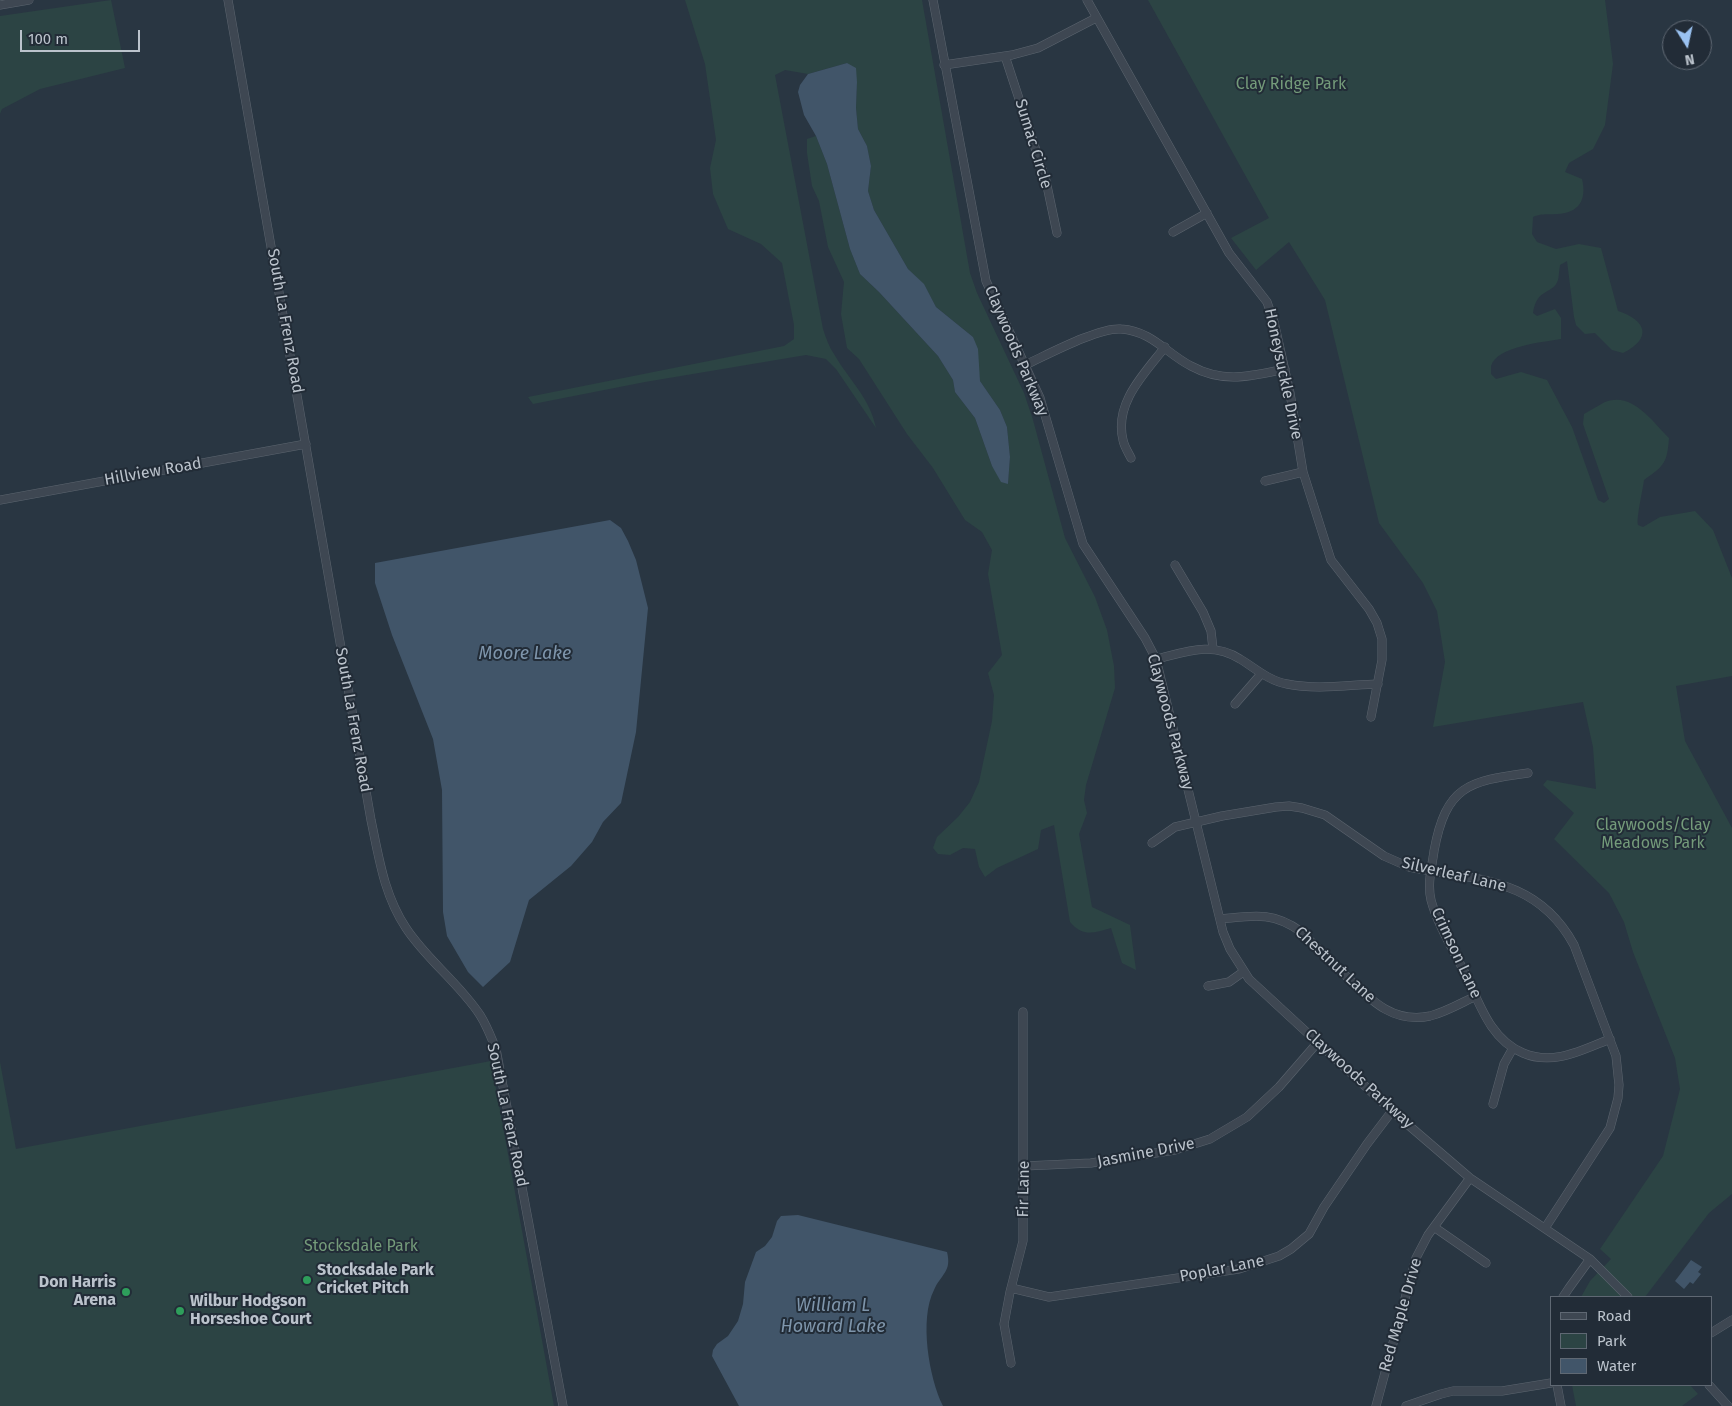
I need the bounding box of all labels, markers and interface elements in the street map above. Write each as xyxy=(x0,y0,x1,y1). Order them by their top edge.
scale bar xyxy=(22,20,142,52)
north arrow xyxy=(1662,20,1712,70)
text: 100 m xyxy=(28,30,68,48)
text: N xyxy=(1683,50,1696,68)
park label: Clay Ridge Park xyxy=(1236,75,1346,95)
street label: Sumac Circle xyxy=(1010,97,1056,191)
street label: South La Frenz Road xyxy=(263,247,307,395)
street label: Claywoods Parkway xyxy=(980,283,1052,419)
street label: Honeysuckle Drive xyxy=(1260,307,1306,441)
street label: Hillview Road xyxy=(103,454,203,490)
water label: Moore Lake xyxy=(479,643,571,665)
street label: South La Frenz Road xyxy=(331,646,375,794)
street label: Claywoods Parkway xyxy=(1143,652,1197,792)
park label: Claywoods/Clay Meadows Park xyxy=(1596,816,1710,854)
street label: Silverleaf Lane xyxy=(1400,854,1508,896)
street label: Crimson Lane xyxy=(1427,904,1485,1002)
street label: Chestnut Lane xyxy=(1291,923,1379,1007)
street label: Claywoods Parkway xyxy=(1300,1025,1418,1133)
street label: South La Frenz Road xyxy=(482,1041,532,1189)
street label: Jasmine Drive xyxy=(1096,1134,1196,1172)
street label: Fir Lane xyxy=(1014,1160,1034,1218)
park label: Stocksdale Park xyxy=(304,1237,418,1257)
street label: Poplar Lane xyxy=(1178,1251,1266,1287)
street label: Red Maple Drive xyxy=(1376,1256,1426,1374)
place label: Stocksdale Park Cricket Pitch xyxy=(317,1261,434,1299)
place label: Don Harris Arena xyxy=(39,1273,116,1311)
marker: Stocksdale Park Cricket Pitch xyxy=(301,1274,313,1286)
marker: Don Harris Arena xyxy=(120,1286,132,1298)
place label: Wilbur Hodgson Horseshoe Court xyxy=(190,1292,312,1330)
water label: William L Howard Lake xyxy=(781,1295,885,1338)
legend xyxy=(1550,1296,1712,1386)
marker: Wilbur Hodgson Horseshoe Court xyxy=(174,1305,186,1317)
text: Road xyxy=(1597,1307,1632,1325)
text: Park xyxy=(1597,1332,1627,1350)
text: Water xyxy=(1597,1357,1636,1375)

